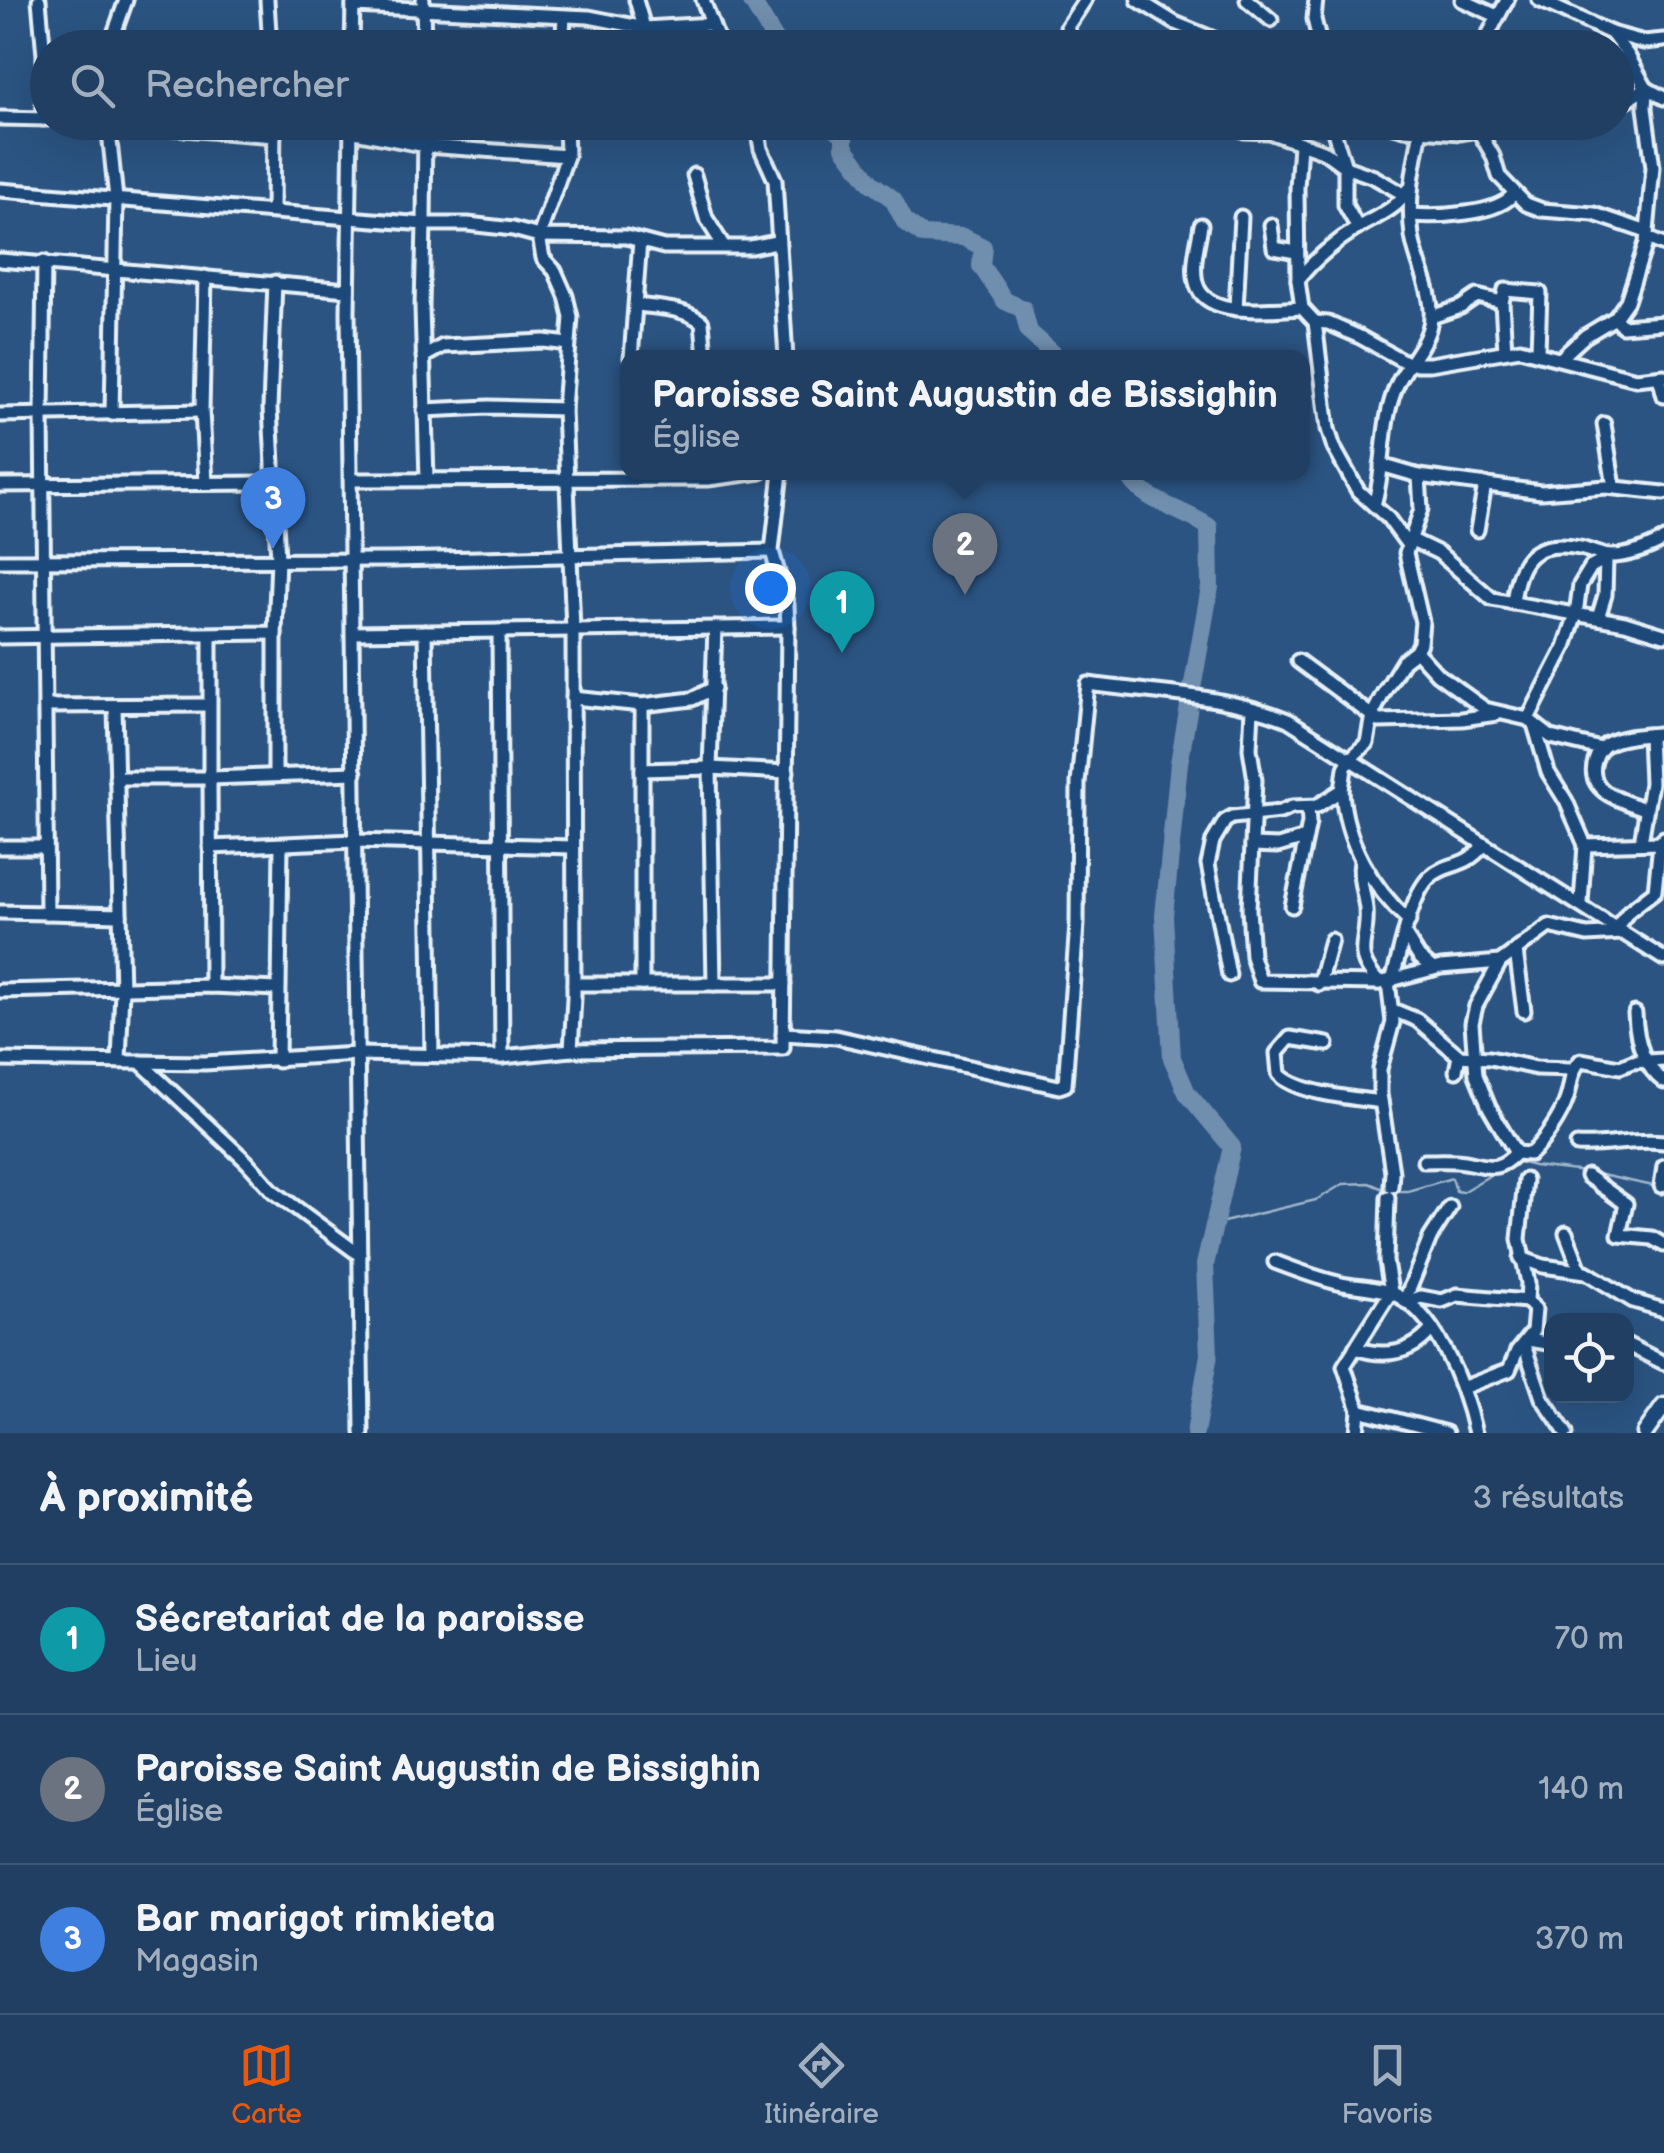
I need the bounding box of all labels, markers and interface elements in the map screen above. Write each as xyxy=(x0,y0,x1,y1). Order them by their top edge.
search box xyxy=(30,30,1634,140)
icon: search xyxy=(65,58,120,113)
text: Rechercher xyxy=(145,63,349,108)
popup xyxy=(620,350,1310,480)
text: Paroisse Saint Augustin de Bissighin xyxy=(652,373,1278,418)
text: Église xyxy=(652,418,740,457)
pin: 3 xyxy=(240,466,306,549)
pin: 2 xyxy=(932,512,998,595)
your location xyxy=(745,563,796,614)
pin: 1 xyxy=(810,570,874,653)
map controls xyxy=(1544,1313,1634,1403)
button: locate xyxy=(1544,1313,1634,1403)
text: À proximité xyxy=(40,1473,253,1524)
text: 3 résultats xyxy=(1472,1479,1624,1518)
text: Sécretariat de la paroisse xyxy=(135,1597,585,1642)
text: 1 xyxy=(66,1620,79,1659)
text: 70 m xyxy=(1554,1620,1624,1659)
text: Lieu xyxy=(135,1642,198,1681)
text: Paroisse Saint Augustin de Bissighin xyxy=(135,1747,761,1792)
text: 2 xyxy=(63,1770,82,1809)
text: 140 m xyxy=(1538,1770,1624,1809)
text: Église xyxy=(135,1792,223,1831)
text: Bar marigot rimkieta xyxy=(135,1897,496,1942)
text: 3 xyxy=(63,1920,82,1959)
text: 370 m xyxy=(1535,1920,1624,1959)
text: Magasin xyxy=(135,1942,259,1981)
tab: Carte xyxy=(231,2038,302,2131)
tab: Itinéraire xyxy=(764,2038,879,2131)
tab: Favoris xyxy=(1341,2038,1433,2131)

